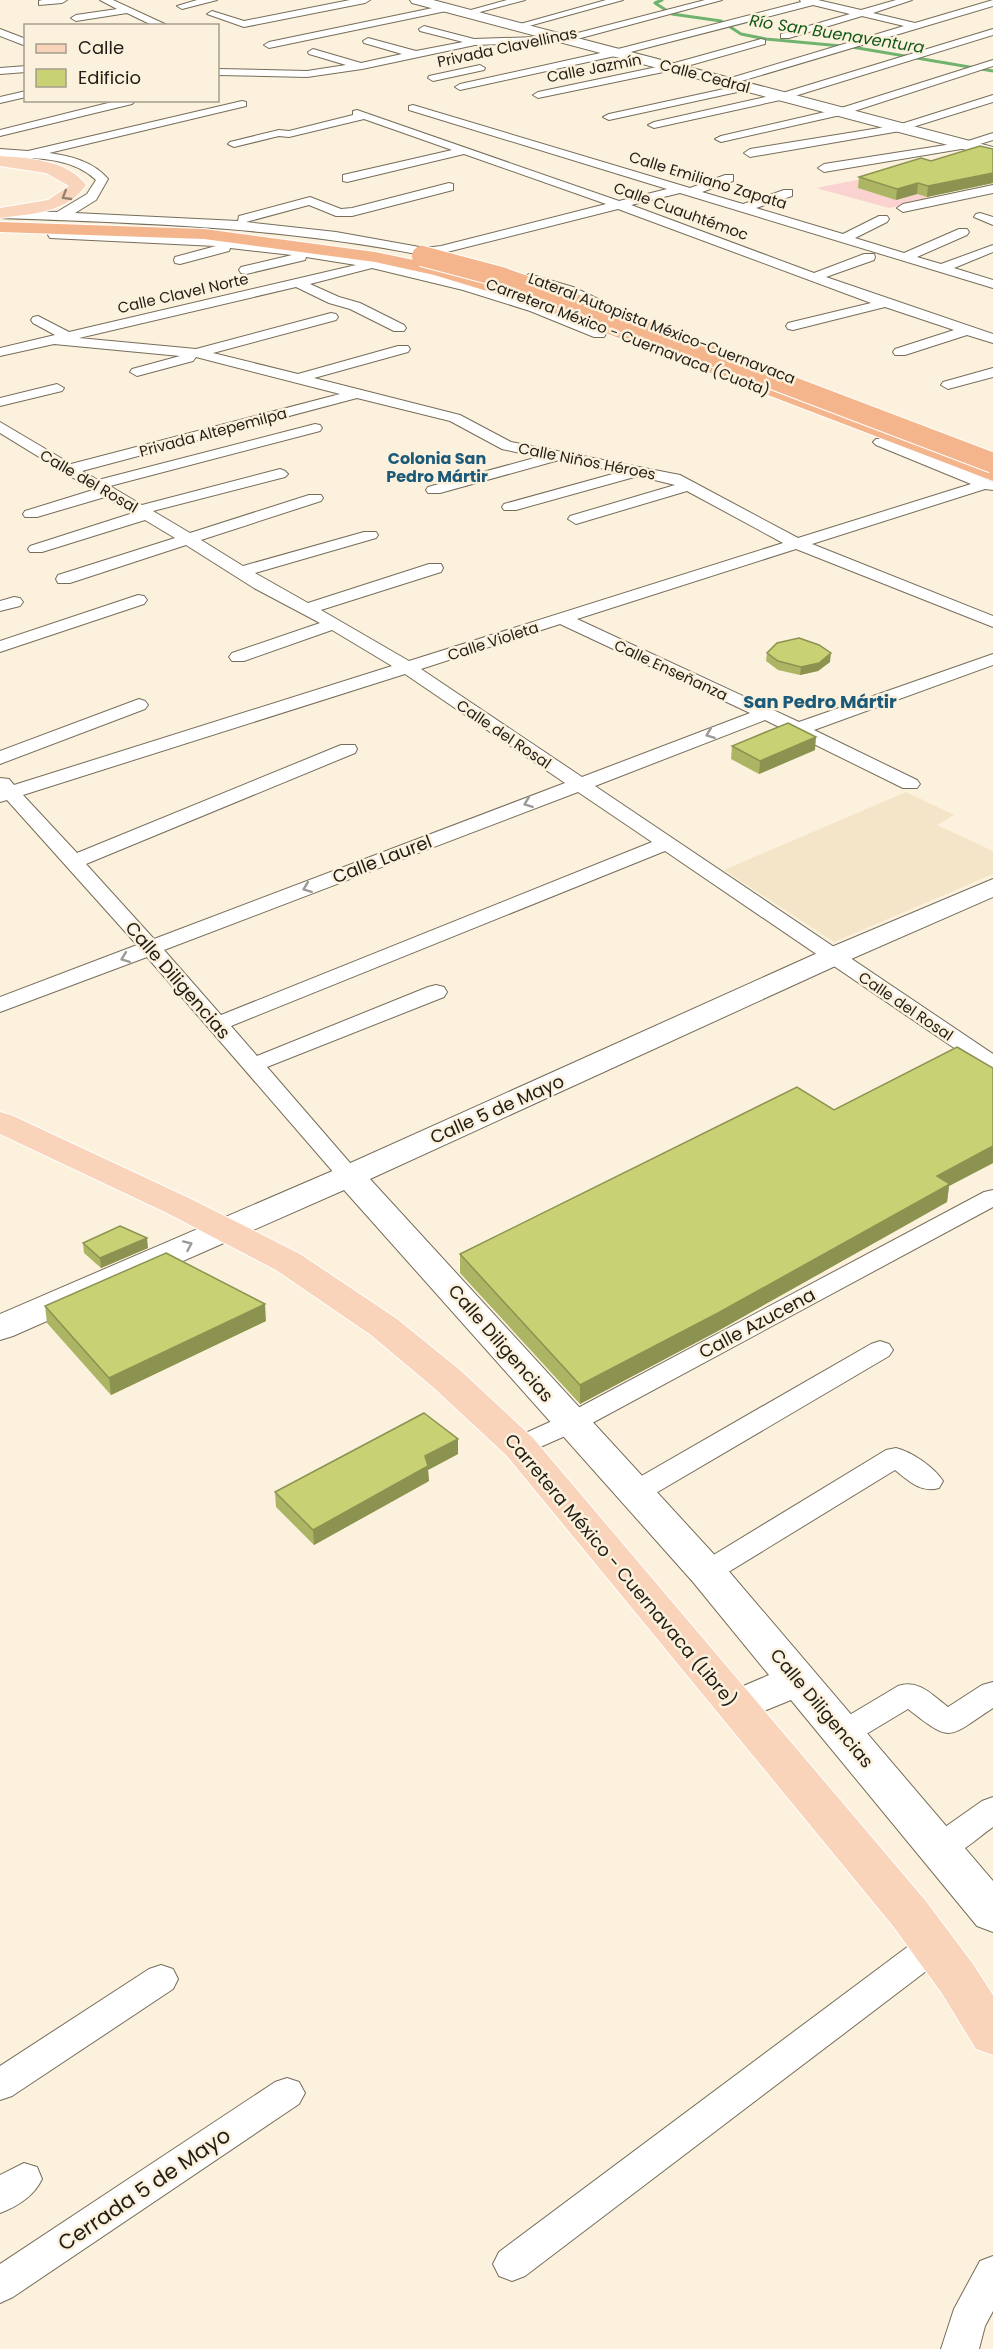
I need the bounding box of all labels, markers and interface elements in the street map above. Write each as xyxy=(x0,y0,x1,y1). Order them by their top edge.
water label: Río San Buenaventura xyxy=(748,9,926,59)
street label: Privada Clavellinas xyxy=(435,22,579,72)
legend xyxy=(24,24,219,102)
text: Calle xyxy=(78,35,124,60)
street label: Calle Jazmín xyxy=(545,49,643,87)
street label: Calle Cedral xyxy=(657,54,753,98)
text: Edificio xyxy=(78,65,141,90)
street label: Calle Emiliano Zapata xyxy=(626,146,790,214)
street label: Calle Cuauhtémoc xyxy=(611,177,751,245)
one-way arrow xyxy=(62,188,72,200)
street label: Lateral Autopista México-Cuernavaca xyxy=(525,267,799,389)
street label: Calle Clavel Norte xyxy=(115,268,251,318)
street label: Carretera México - Cuernavaca (Cuota) xyxy=(483,273,773,401)
street label: Privada Altepemilpa xyxy=(137,402,289,462)
street label: Calle Niños Héroes xyxy=(516,437,658,485)
street label: Calle del Rosal xyxy=(36,444,142,518)
district label: Colonia San Pedro Mártir xyxy=(386,447,488,488)
street label: Calle Violeta xyxy=(445,616,541,666)
street label: Calle Enseñanza xyxy=(611,634,731,706)
district label: San Pedro Mártir xyxy=(743,689,897,714)
street label: Calle del Rosal xyxy=(453,695,555,773)
one-way arrow xyxy=(705,727,716,739)
one-way arrow xyxy=(523,796,534,808)
street label: Calle Laurel xyxy=(329,829,435,889)
one-way arrow xyxy=(302,881,313,893)
street label: Calle Diligencias xyxy=(120,916,236,1044)
one-way arrow xyxy=(120,951,131,964)
street label: Calle del Rosal xyxy=(855,967,957,1045)
street label: Calle 5 de Mayo xyxy=(426,1068,568,1150)
one-way arrow xyxy=(182,1241,193,1253)
street label: Calle Diligencias xyxy=(443,1279,559,1407)
street label: Calle Azucena xyxy=(694,1282,820,1364)
street label: Carretera México - Cuernavaca (Libre) xyxy=(499,1428,743,1712)
street label: Calle Diligencias xyxy=(765,1643,879,1773)
street label: Cerrada 5 de Mayo xyxy=(52,2120,236,2258)

